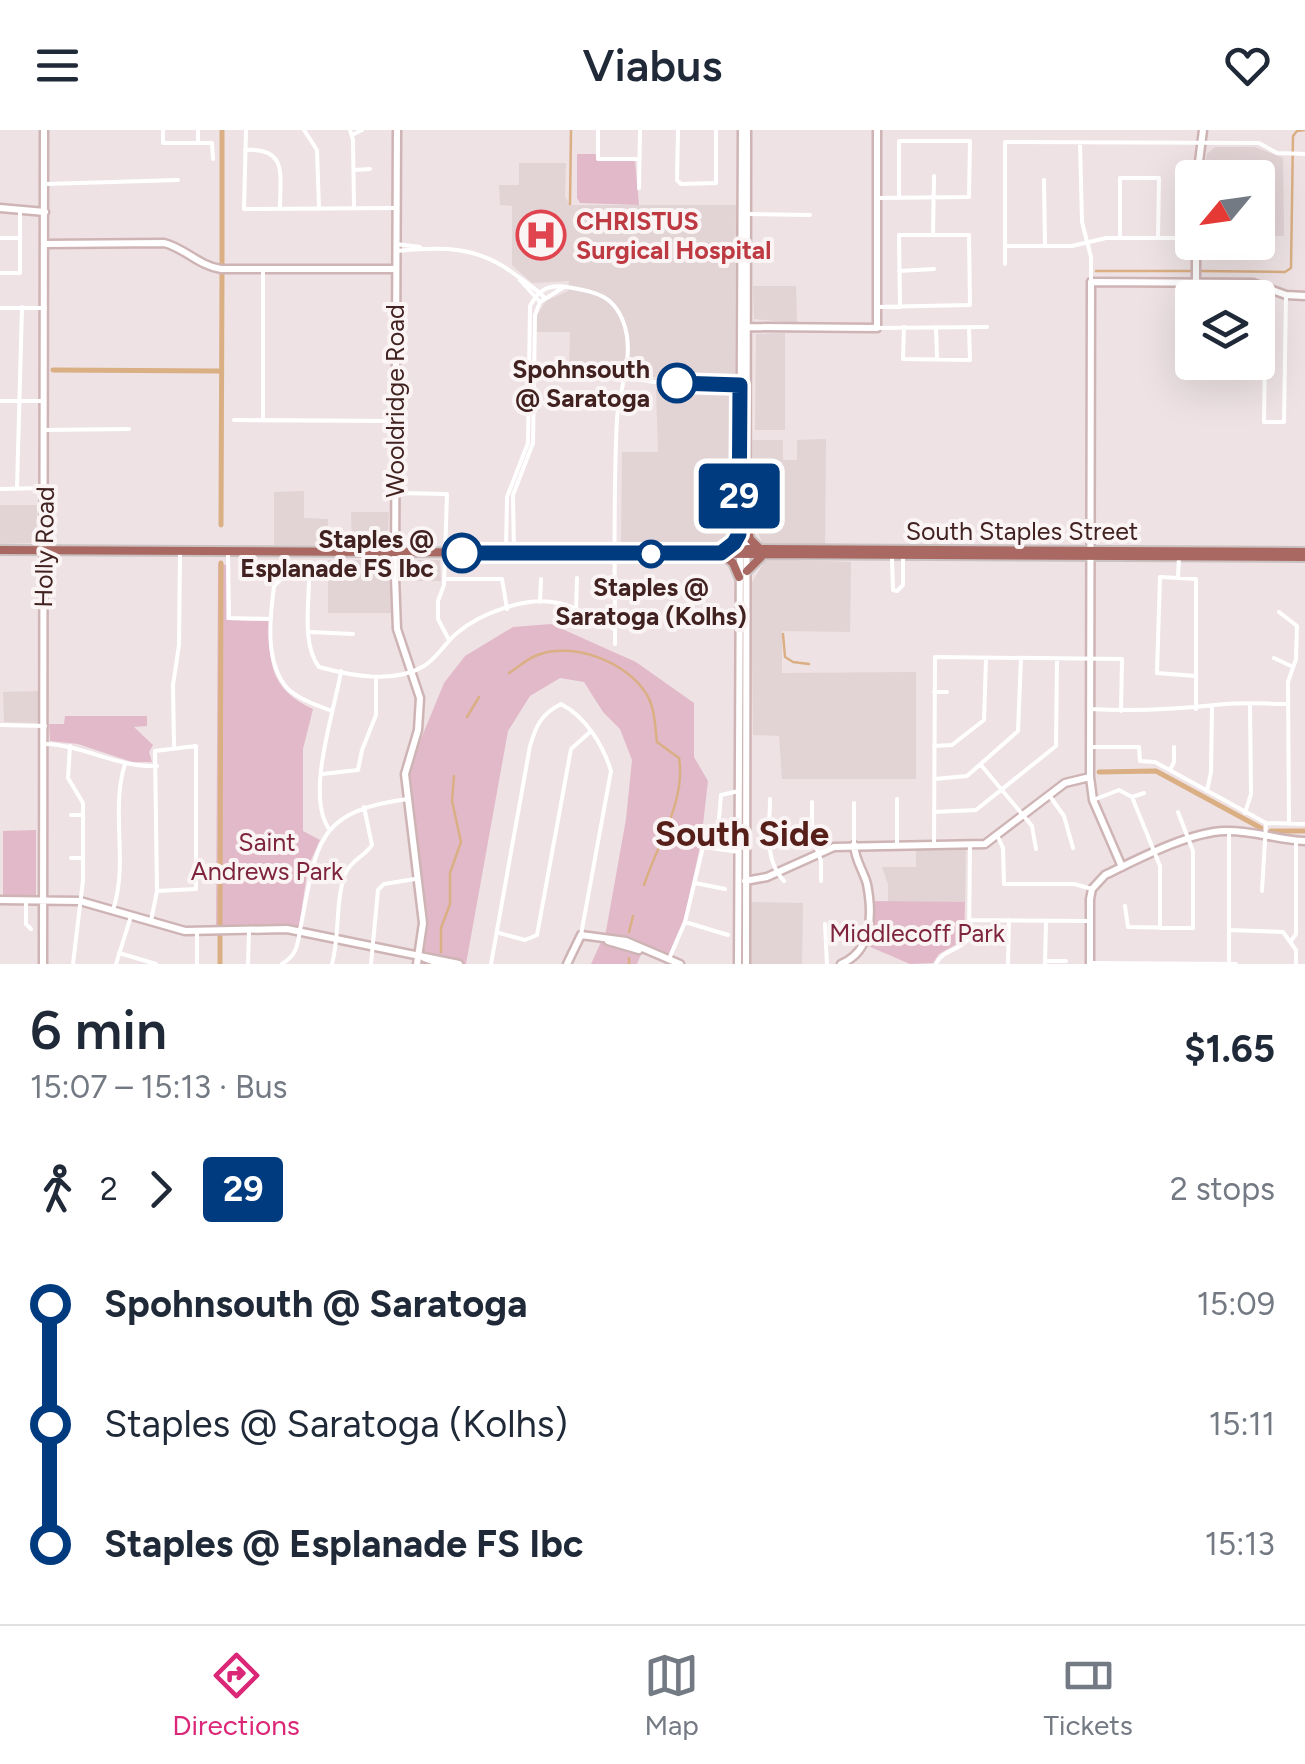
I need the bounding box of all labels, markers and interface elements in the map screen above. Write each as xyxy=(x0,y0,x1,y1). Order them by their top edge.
icon: menu xyxy=(30,38,85,93)
text: Viabus xyxy=(583,38,722,92)
icon: heart xyxy=(1220,38,1275,93)
north arrow xyxy=(1175,160,1275,260)
map controls xyxy=(1175,160,1275,380)
place label: CHRISTUS Surgical Hospital xyxy=(576,206,771,265)
hospital icon: CHRISTUS Surgical Hospital xyxy=(515,209,567,261)
button: layers xyxy=(1175,280,1275,380)
street label: Wooldridge Road xyxy=(380,304,410,498)
place label: Spohnsouth @ Saratoga xyxy=(512,354,650,413)
marker: Spohnsouth @ Saratoga xyxy=(658,364,696,402)
line badge: 29 xyxy=(694,464,784,528)
text: 29 xyxy=(719,475,759,517)
street label: Holly Road xyxy=(28,486,60,608)
street label: South Staples Street xyxy=(906,516,1138,546)
place label: Staples @ Esplanade FS Ibc xyxy=(240,524,434,583)
marker: Staples @ Esplanade FS Ibc xyxy=(443,534,481,572)
marker: Staples @ Saratoga (Kolhs) xyxy=(638,541,664,567)
place label: Staples @ Saratoga (Kolhs) xyxy=(555,572,747,631)
district label: South Side xyxy=(655,813,829,855)
park label: Saint Andrews Park xyxy=(191,827,344,886)
park label: Middlecoff Park xyxy=(829,918,1006,948)
text: 6 min xyxy=(30,997,167,1063)
text: $1.65 xyxy=(1184,1026,1275,1072)
text: 15:07 – 15:13 · Bus xyxy=(30,1068,287,1106)
icon: walk xyxy=(30,1162,85,1217)
icon: forward xyxy=(133,1162,188,1217)
text: 29 xyxy=(223,1168,263,1210)
text: 2 xyxy=(100,1170,118,1208)
text: 2 stops xyxy=(1170,1170,1275,1208)
text: Spohnsouth @ Saratoga xyxy=(104,1281,527,1327)
text: 15:09 xyxy=(1197,1285,1275,1323)
text: Staples @ Saratoga (Kolhs) xyxy=(104,1401,568,1447)
text: 15:11 xyxy=(1209,1405,1275,1443)
text: Staples @ Esplanade FS Ibc xyxy=(104,1521,584,1567)
text: 15:13 xyxy=(1205,1525,1275,1563)
tab: Directions xyxy=(172,1648,300,1742)
tab: Map xyxy=(644,1648,699,1742)
tab: Tickets xyxy=(1044,1648,1133,1742)

